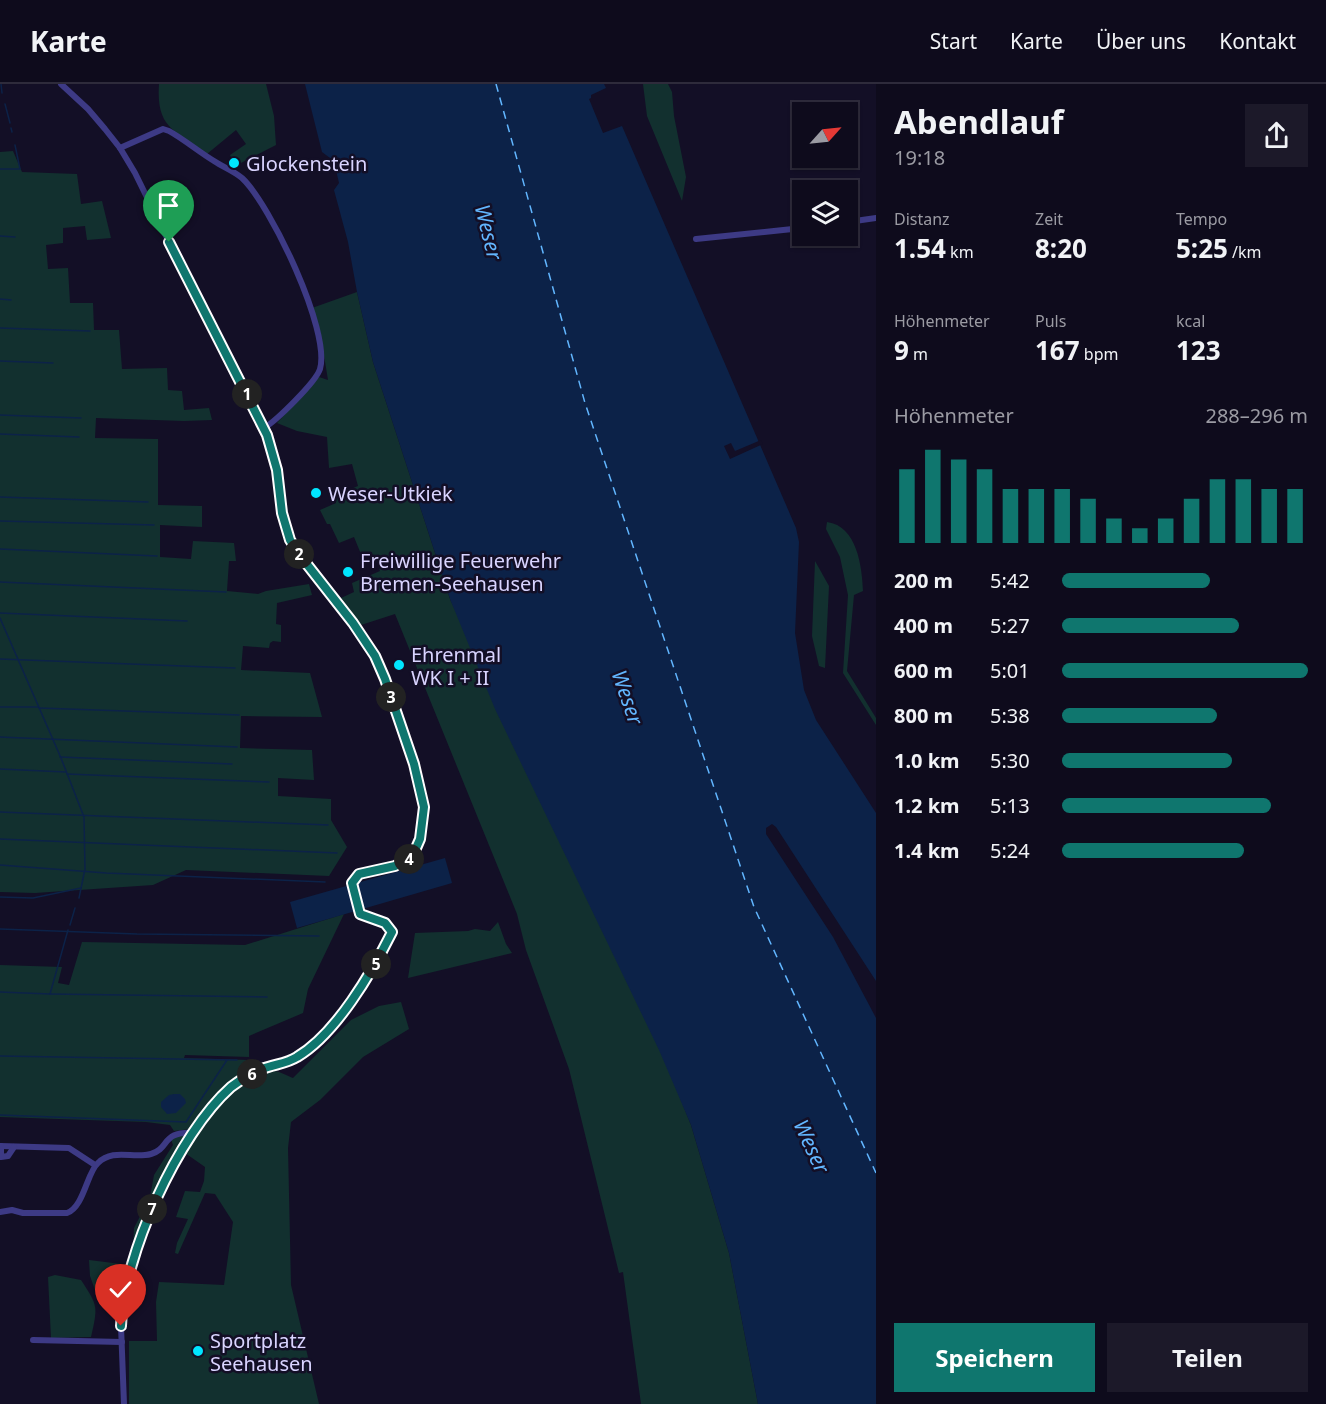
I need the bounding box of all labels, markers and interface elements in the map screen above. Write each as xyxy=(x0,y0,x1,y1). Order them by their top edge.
text: Karte xyxy=(30,22,107,60)
text: Start xyxy=(930,27,977,55)
text: Karte xyxy=(1010,27,1063,55)
text: Über uns xyxy=(1096,27,1186,55)
text: Kontakt xyxy=(1219,27,1296,55)
text: Abendlauf xyxy=(894,99,1064,144)
north arrow xyxy=(792,102,858,168)
map controls xyxy=(792,102,858,246)
button: share xyxy=(1245,104,1308,167)
text: 19:18 xyxy=(894,144,945,171)
place label: Glockenstein xyxy=(246,150,367,177)
marker: Glockenstein xyxy=(227,156,241,170)
pin xyxy=(143,180,194,242)
button: layers xyxy=(792,180,858,246)
icon: arrive xyxy=(152,189,185,222)
water label: Weser xyxy=(469,201,510,264)
text: Distanz xyxy=(894,208,950,230)
text: Zeit xyxy=(1035,208,1063,230)
text: Tempo xyxy=(1176,208,1227,230)
text: 1.54 xyxy=(894,230,946,266)
text: 8:20 xyxy=(1035,230,1087,266)
text: 5:25 xyxy=(1176,230,1228,266)
text: km xyxy=(946,241,974,263)
text: /km xyxy=(1228,241,1262,263)
text: Höhenmeter xyxy=(894,310,990,332)
text: Puls xyxy=(1035,310,1066,332)
text: kcal xyxy=(1176,310,1205,332)
text: 9 xyxy=(894,332,909,368)
text: 167 xyxy=(1035,332,1080,368)
text: 123 xyxy=(1176,332,1221,368)
text: m xyxy=(909,343,928,365)
text: bpm xyxy=(1080,343,1118,365)
pin: 1 xyxy=(232,379,262,409)
text: 1 xyxy=(242,383,252,405)
text: Höhenmeter xyxy=(894,402,1014,429)
text: 288–296 m xyxy=(1205,402,1308,429)
place label: Weser-Utkiek xyxy=(328,480,453,507)
marker: Weser-Utkiek xyxy=(309,486,323,500)
pin: 2 xyxy=(284,539,314,569)
text: 2 xyxy=(294,543,304,565)
place label: Freiwillige Feuerwehr Bremen-Seehausen xyxy=(360,547,561,597)
marker: Freiwillige Feuerwehr Bremen-Seehausen xyxy=(341,565,355,579)
text: 200 m xyxy=(894,567,953,594)
text: 5:42 xyxy=(990,567,1030,594)
text: 400 m xyxy=(894,612,953,639)
text: 5:27 xyxy=(990,612,1030,639)
place label: Ehrenmal WK I + II xyxy=(411,641,501,691)
text: 600 m xyxy=(894,657,953,684)
text: 5:01 xyxy=(990,657,1030,684)
marker: Ehrenmal WK I + II xyxy=(392,658,406,672)
water label: Weser xyxy=(606,666,651,730)
pin: 3 xyxy=(376,682,406,712)
text: 3 xyxy=(386,686,396,708)
text: 800 m xyxy=(894,702,953,729)
text: 5:38 xyxy=(990,702,1030,729)
text: 1.0 km xyxy=(894,747,960,774)
text: 5:30 xyxy=(990,747,1030,774)
text: 1.2 km xyxy=(894,792,960,819)
text: 5:13 xyxy=(990,792,1030,819)
text: 1.4 km xyxy=(894,837,960,864)
text: 5:24 xyxy=(990,837,1030,864)
pin: 4 xyxy=(394,844,424,874)
text: 4 xyxy=(404,848,414,870)
pin: 5 xyxy=(361,949,391,979)
text: 5 xyxy=(371,953,381,975)
pin: 6 xyxy=(237,1059,267,1089)
text: 6 xyxy=(247,1063,257,1085)
water label: Weser xyxy=(787,1115,837,1179)
pin: 7 xyxy=(137,1194,167,1224)
text: 7 xyxy=(147,1198,157,1220)
pin xyxy=(95,1264,146,1326)
icon: check xyxy=(104,1273,137,1306)
button: Speichern xyxy=(894,1323,1095,1392)
button: Teilen xyxy=(1107,1323,1308,1392)
place label: Sportplatz Seehausen xyxy=(210,1327,313,1377)
marker: Sportplatz Seehausen xyxy=(191,1344,205,1358)

